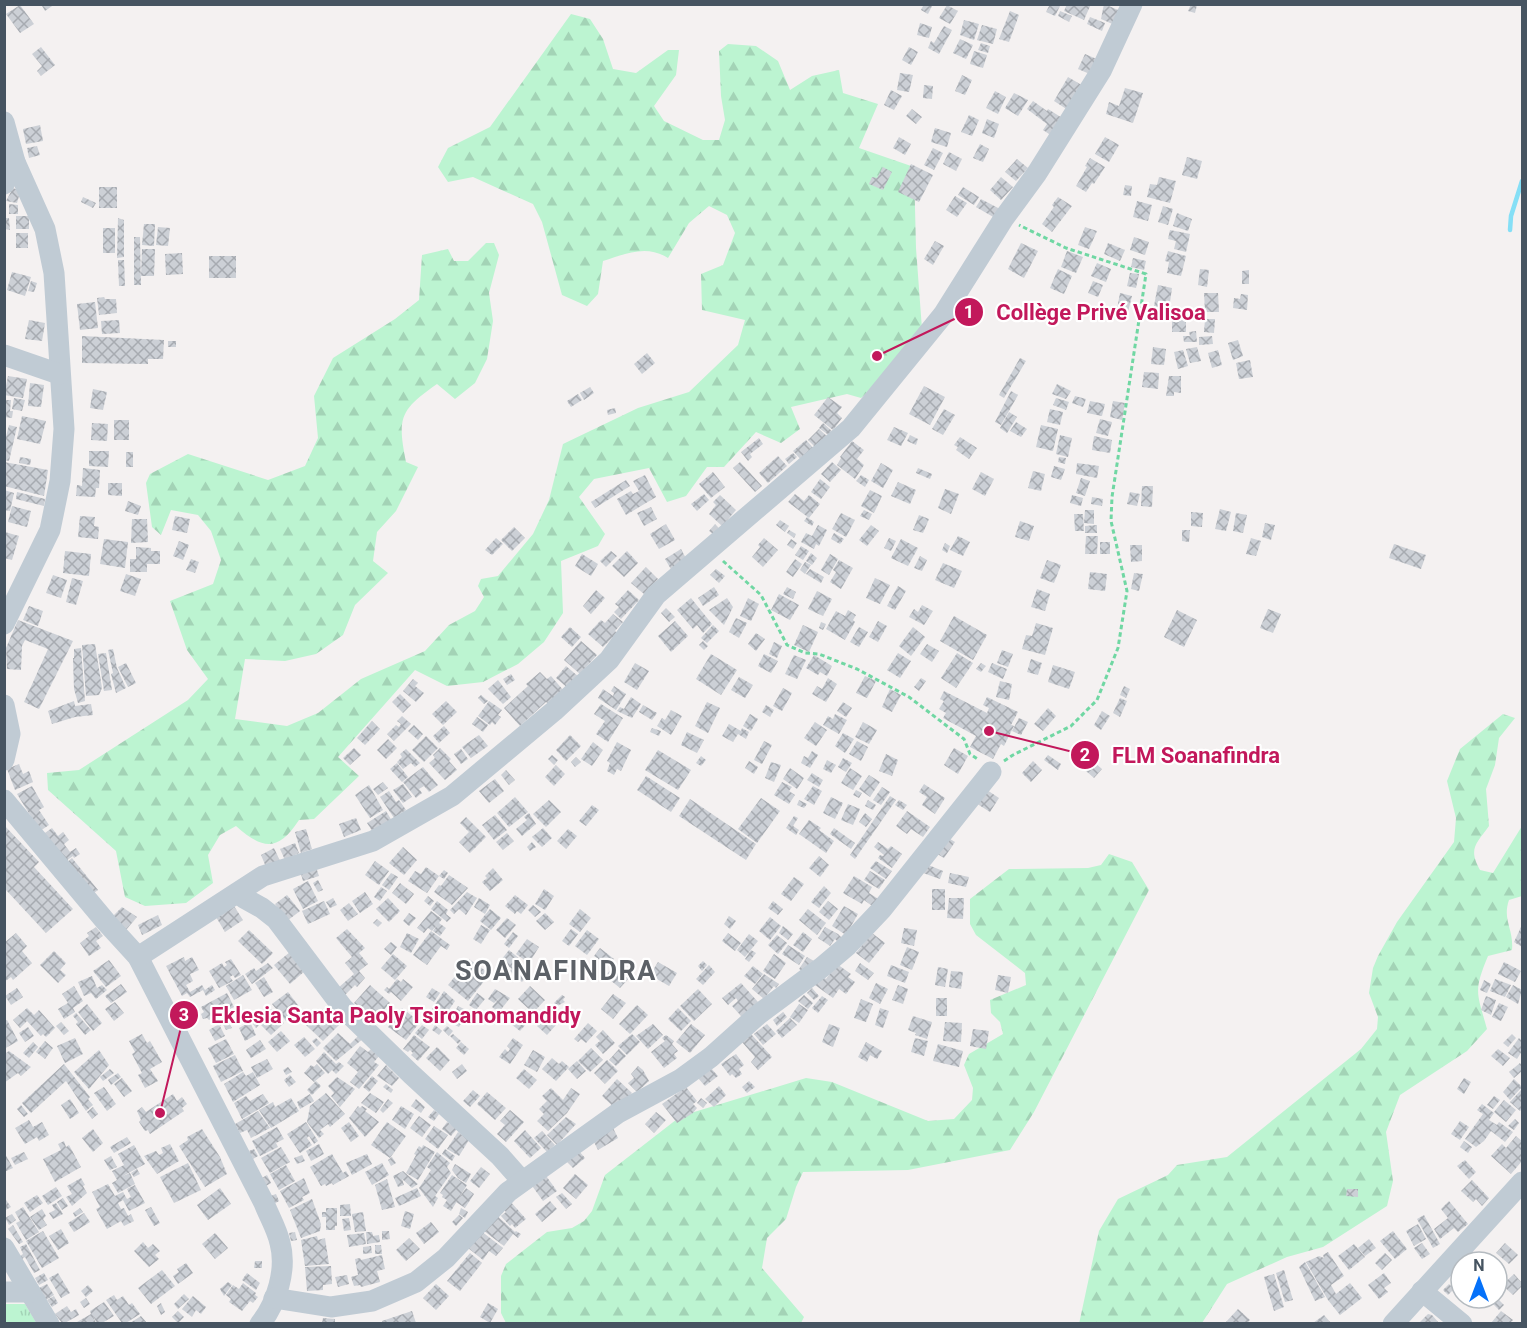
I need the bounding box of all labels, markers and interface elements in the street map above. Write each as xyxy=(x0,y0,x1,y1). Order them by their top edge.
callout: Collège Privé Valisoa xyxy=(954,292,1218,332)
text: Collège Privé Valisoa xyxy=(996,300,1206,325)
text: 1 xyxy=(964,301,974,322)
callout: FLM Soanafindra xyxy=(1070,735,1292,775)
text: FLM Soanafindra xyxy=(1112,743,1280,768)
text: 2 xyxy=(1080,744,1090,765)
district label: SOANAFINDRA xyxy=(455,955,657,987)
callout: Eklesia Santa Paoly Tsiroanomandidy xyxy=(169,995,593,1035)
text: Eklesia Santa Paoly Tsiroanomandidy xyxy=(211,1003,582,1028)
text: 3 xyxy=(179,1004,189,1025)
north arrow xyxy=(1449,1250,1509,1310)
text: N xyxy=(1473,1256,1485,1275)

